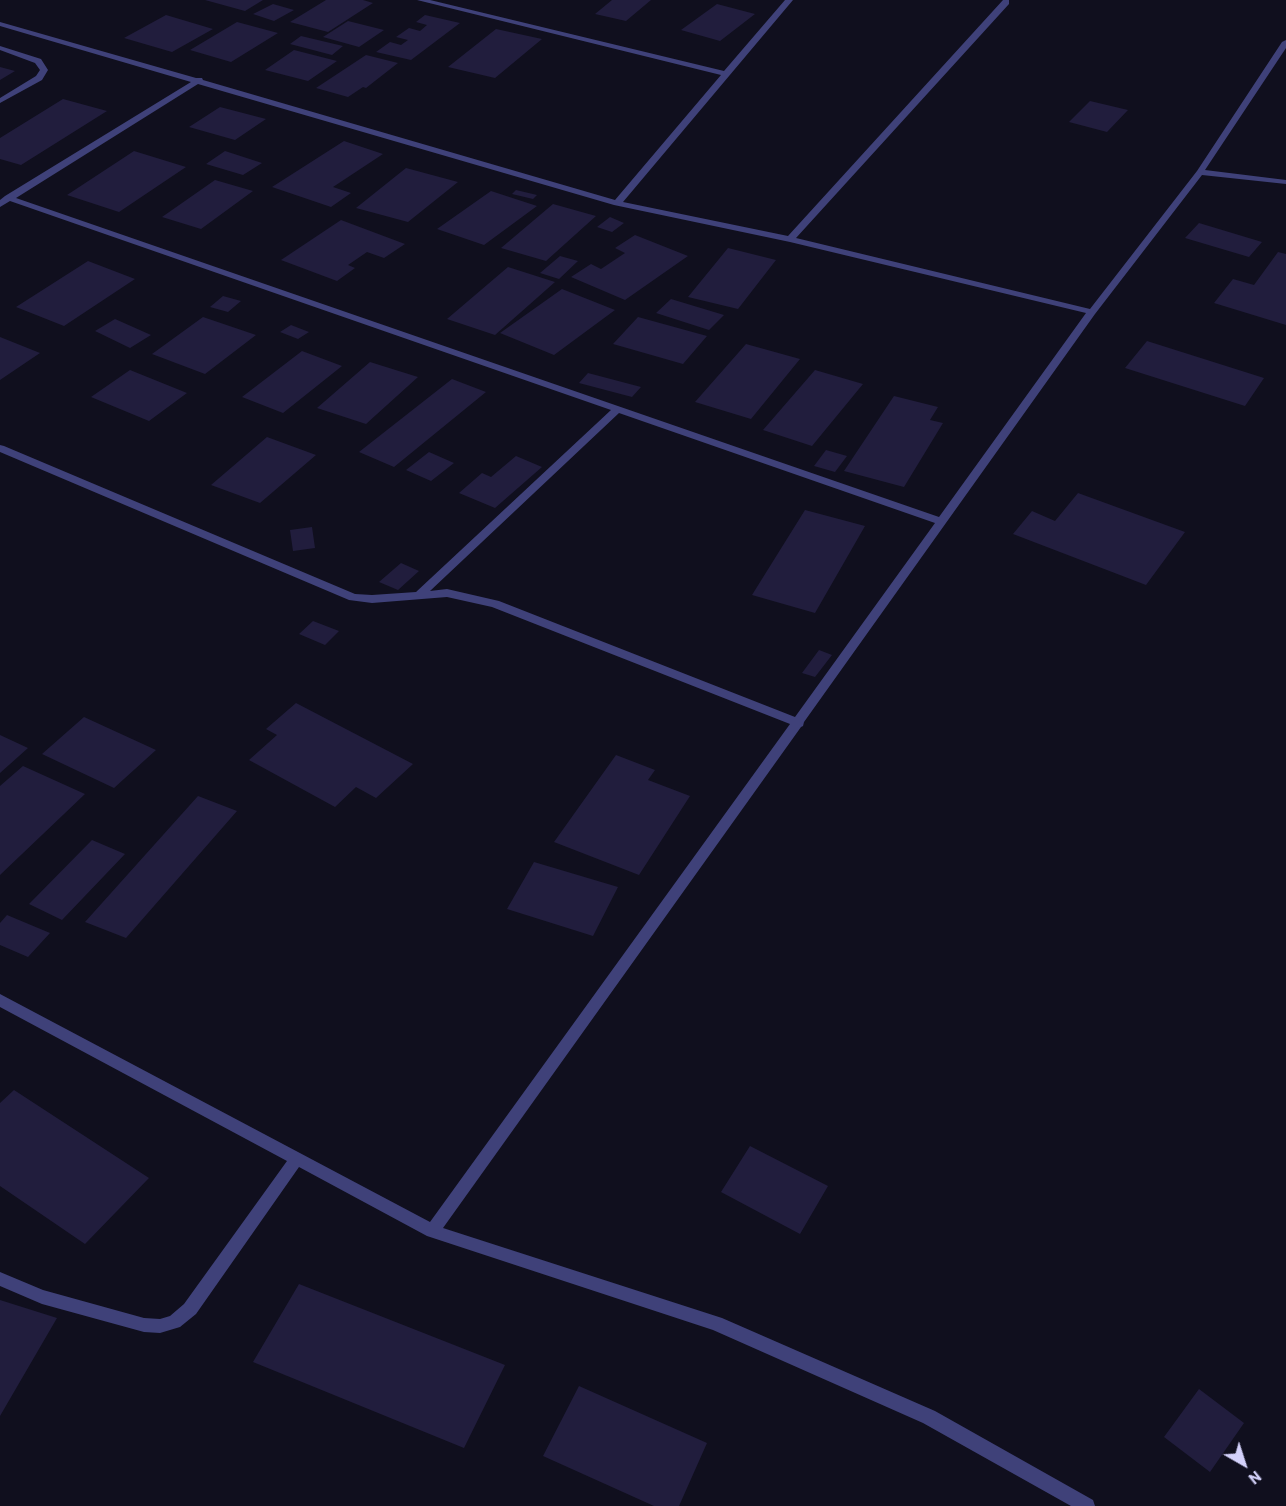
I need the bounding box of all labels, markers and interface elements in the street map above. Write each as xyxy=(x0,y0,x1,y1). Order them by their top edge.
north arrow xyxy=(1214,1434,1274,1494)
text: N xyxy=(1246,1468,1266,1489)

